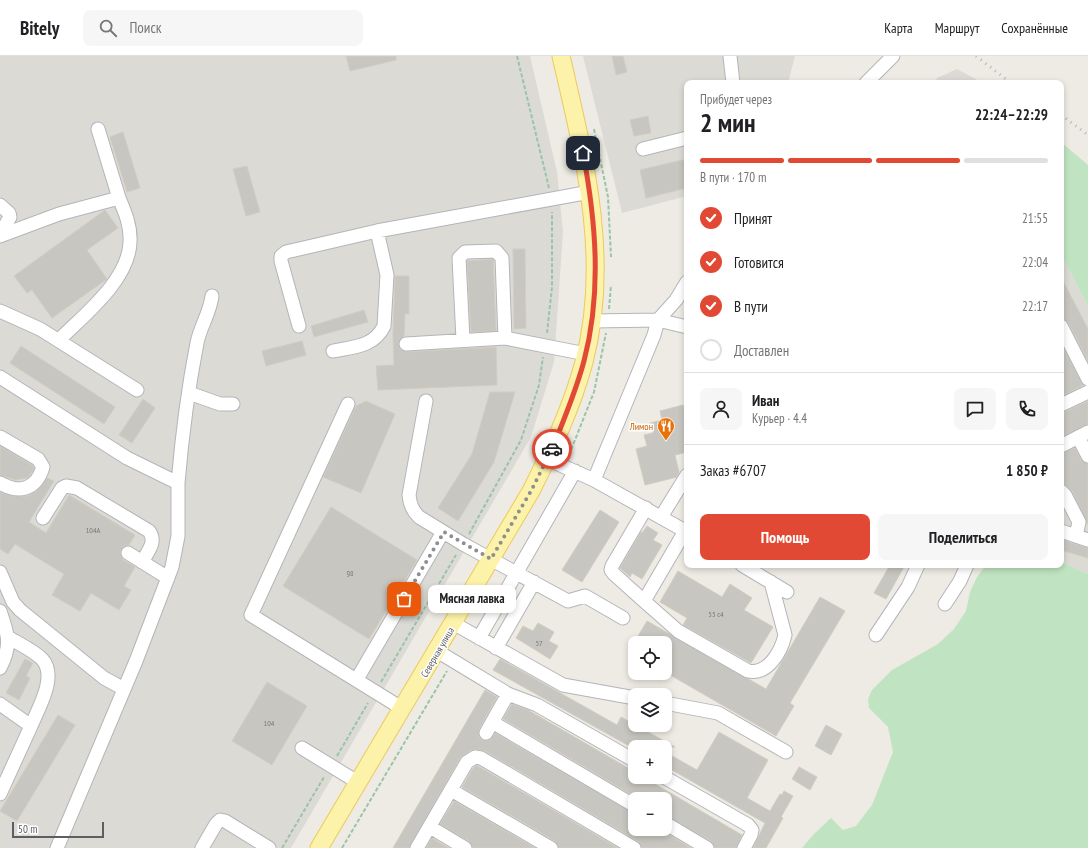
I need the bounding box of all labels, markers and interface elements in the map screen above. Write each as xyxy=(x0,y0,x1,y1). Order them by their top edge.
search box xyxy=(83,10,363,46)
text: Bitely xyxy=(20,16,59,40)
icon: search xyxy=(97,17,119,39)
text: Поиск xyxy=(129,18,162,37)
text: Карта xyxy=(884,19,913,37)
text: Маршрут xyxy=(935,19,979,37)
text: Сохранённые xyxy=(1001,19,1068,37)
text: Прибудет через xyxy=(700,91,772,108)
text: 22:24–22:29 xyxy=(975,105,1048,124)
text: 2 мин xyxy=(700,106,755,139)
pin xyxy=(566,136,600,170)
icon: home xyxy=(572,142,594,164)
text: В пути · 170 m xyxy=(700,169,766,186)
icon: check xyxy=(700,207,722,229)
text: Принят xyxy=(734,209,772,228)
text: 21:55 xyxy=(1022,210,1048,227)
icon: check xyxy=(700,251,722,273)
text: Готовится xyxy=(734,253,784,272)
text: 22:04 xyxy=(1022,254,1048,271)
icon: check xyxy=(700,295,722,317)
text: В пути xyxy=(734,297,768,316)
text: 22:17 xyxy=(1022,298,1048,315)
text: Доставлен xyxy=(734,341,789,360)
button: person xyxy=(700,388,742,430)
button: chat xyxy=(954,388,996,430)
button: phone xyxy=(1006,388,1048,430)
text: Иван xyxy=(752,391,779,410)
text: Курьер · 4.4 xyxy=(752,410,807,427)
restaurant icon: Лимон xyxy=(656,416,676,441)
place label: Лимон xyxy=(629,420,653,433)
courier xyxy=(532,429,572,469)
icon: car xyxy=(541,438,563,460)
text: Заказ #6707 xyxy=(700,461,767,480)
text: 1 850 ₽ xyxy=(1006,461,1048,480)
button: Помощь xyxy=(700,514,870,560)
button: Поделиться xyxy=(878,514,1048,560)
house number: 104А xyxy=(86,525,101,535)
house number: 98 xyxy=(346,568,354,578)
pin xyxy=(387,582,421,616)
callout: Мясная лавка xyxy=(428,585,516,613)
icon: bag xyxy=(393,588,415,610)
text: Мясная лавка xyxy=(439,590,505,607)
house number: 55 с4 xyxy=(708,609,724,619)
street label: Северная улица xyxy=(418,625,457,680)
map controls xyxy=(628,636,672,836)
button: locate xyxy=(628,636,672,680)
house number: 57 xyxy=(535,638,543,648)
button: layers xyxy=(628,688,672,732)
house number: 104 xyxy=(264,718,275,728)
button: + xyxy=(628,740,672,784)
button: − xyxy=(628,792,672,836)
scale bar xyxy=(12,820,104,839)
text: 50 m xyxy=(18,822,37,836)

